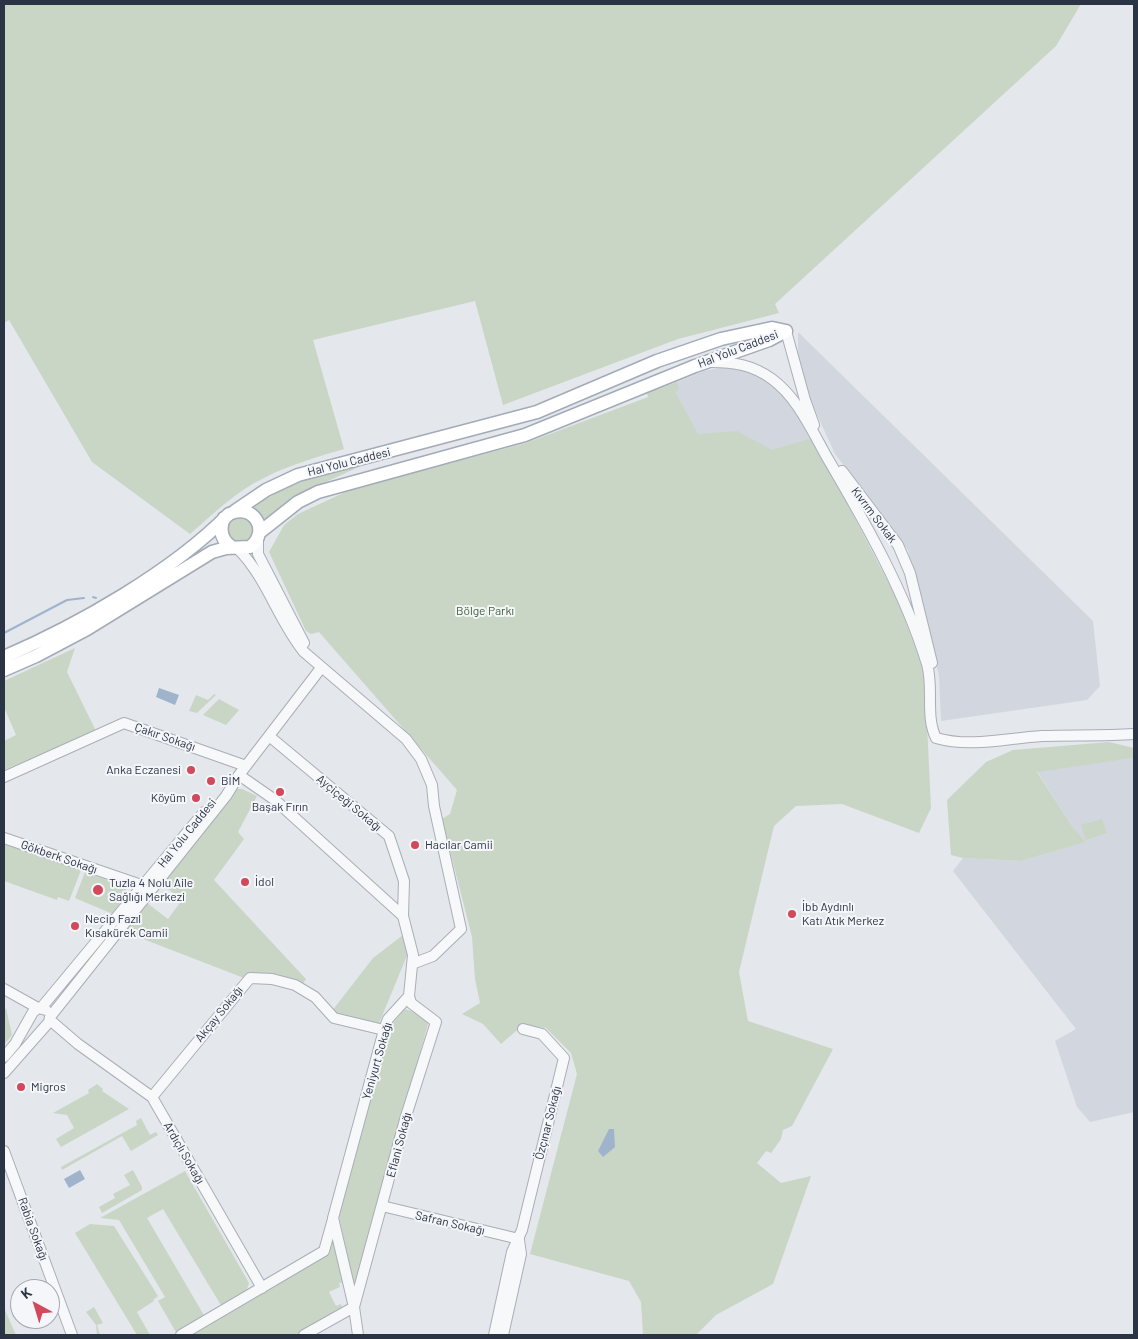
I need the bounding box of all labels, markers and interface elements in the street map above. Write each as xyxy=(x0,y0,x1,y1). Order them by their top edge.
street label: Hal Yolu Caddesi xyxy=(696,327,780,371)
street label: Hal Yolu Caddesi xyxy=(306,445,392,479)
street label: Kıvrım Sokak xyxy=(848,484,900,546)
park label: Bölge Parkı xyxy=(456,604,514,618)
street label: Çakır Sokağı xyxy=(133,720,197,754)
place label: Anka Eczanesi xyxy=(106,763,181,777)
marker: Anka Eczanesi xyxy=(185,764,197,776)
street label: Ayçiçeği Sokağı xyxy=(313,772,385,834)
place label: BİM xyxy=(221,774,240,788)
marker: BİM xyxy=(205,775,217,787)
marker: Başak Fırın xyxy=(274,786,286,798)
place label: Köyüm xyxy=(151,791,186,805)
marker: Köyüm xyxy=(190,792,202,804)
street label: Hal Yolu Caddesi xyxy=(155,795,219,871)
place label: Başak Fırın xyxy=(252,800,308,814)
street label: Gökberk Sokağı xyxy=(19,837,99,877)
place label: Hacılar Camii xyxy=(425,838,493,852)
marker: Hacılar Camii xyxy=(409,839,421,851)
place label: İdol xyxy=(255,875,274,889)
place label: Tuzla 4 Nolu Aile Sağlığı Merkezi xyxy=(109,876,193,904)
marker: İdol xyxy=(239,876,251,888)
marker: Tuzla 4 Nolu Aile Sağlığı Merkezi xyxy=(91,883,105,897)
place label: İbb Aydınlı Katı Atık Merkez xyxy=(802,900,884,928)
marker: İbb Aydınlı Katı Atık Merkez xyxy=(786,908,798,920)
place label: Necip Fazıl Kısakürek Camii xyxy=(85,912,168,940)
marker: Necip Fazıl Kısakürek Camii xyxy=(69,920,81,932)
street label: Akçay Sokağı xyxy=(192,983,246,1045)
street label: Yeniyurt Sokağı xyxy=(359,1021,395,1101)
place label: Migros xyxy=(31,1080,66,1094)
marker: Migros xyxy=(15,1081,27,1093)
street label: Özçınar Sokağı xyxy=(532,1085,564,1161)
street label: Eflani Sokağı xyxy=(383,1111,415,1179)
street label: Ardıçlı Sokağı xyxy=(160,1119,208,1187)
street label: Rabia Sokağı xyxy=(15,1195,51,1263)
street label: Safran Sokağı xyxy=(414,1208,486,1238)
north arrow xyxy=(10,1279,60,1329)
text: K xyxy=(17,1283,35,1302)

